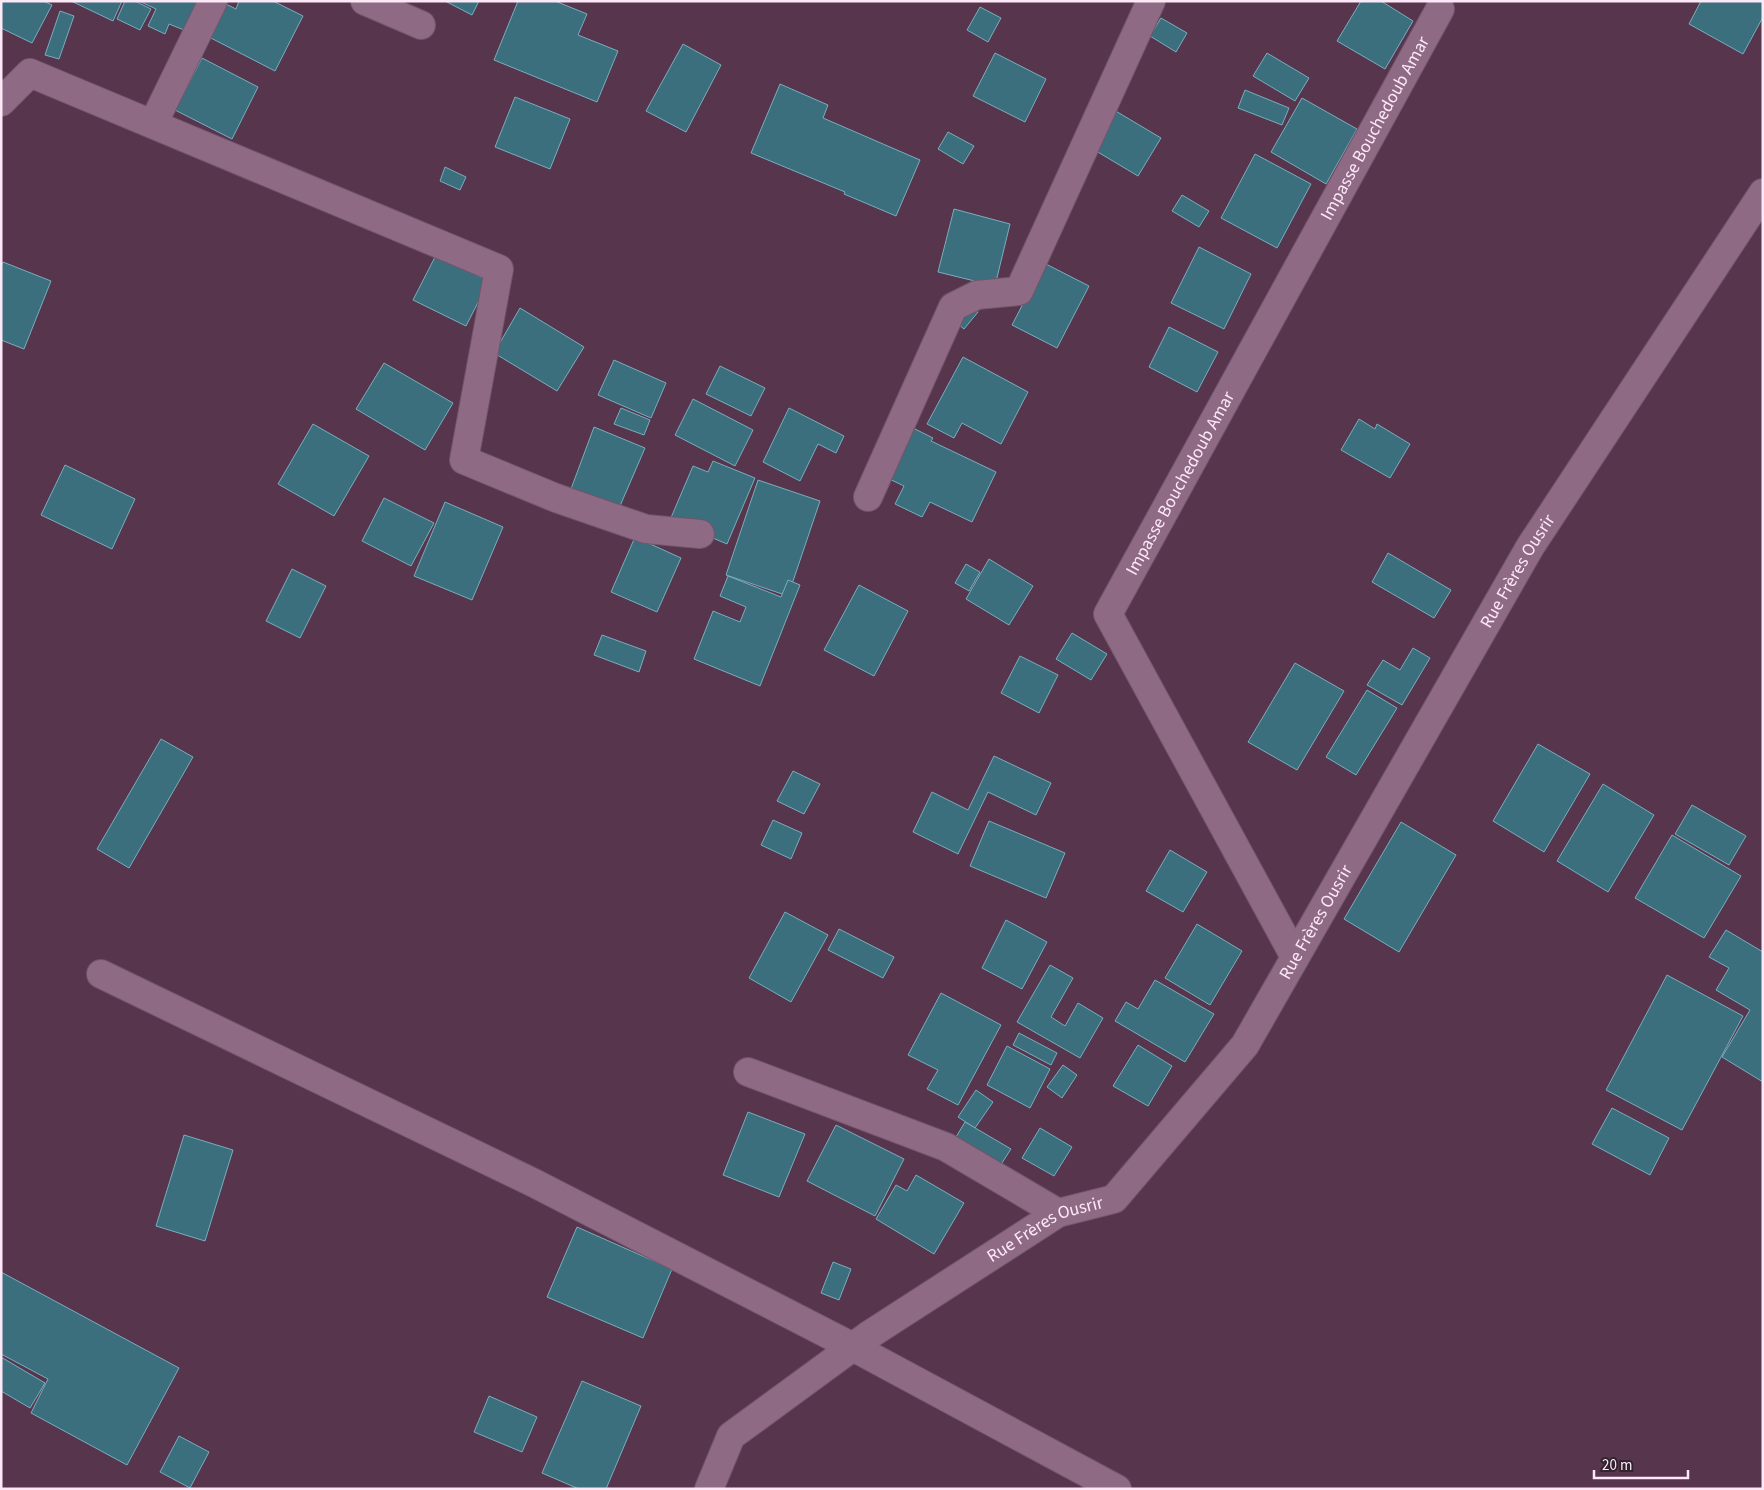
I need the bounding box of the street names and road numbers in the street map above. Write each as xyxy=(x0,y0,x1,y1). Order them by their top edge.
street label: Impasse Bouchedoub Amar xyxy=(1314,31,1436,225)
street label: Impasse Bouchedoub Amar xyxy=(1119,386,1241,580)
street label: Rue Frères Ousrir xyxy=(1474,508,1561,632)
street label: Rue Frères Ousrir xyxy=(1273,859,1359,984)
street label: Rue Frères Ousrir xyxy=(982,1190,1106,1268)

